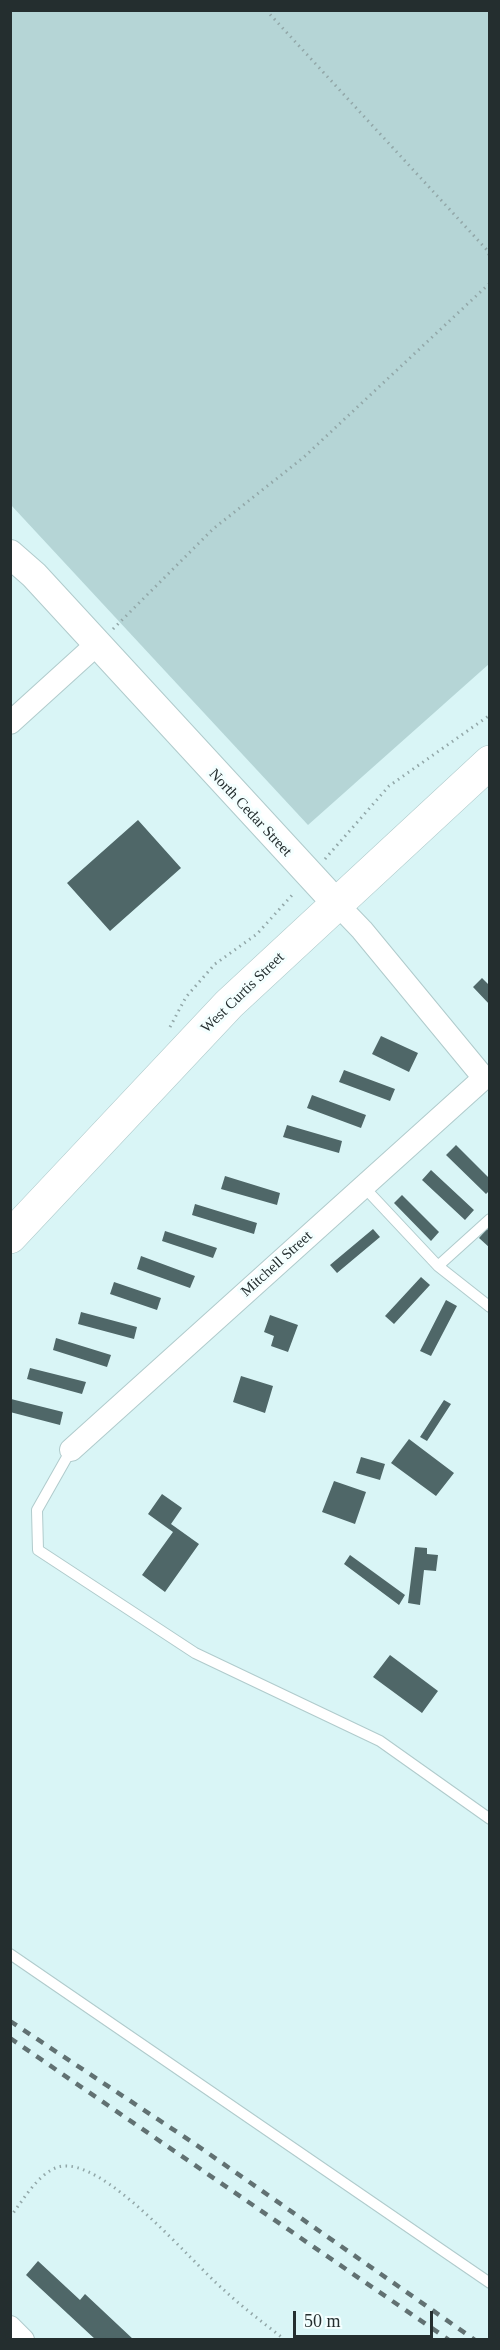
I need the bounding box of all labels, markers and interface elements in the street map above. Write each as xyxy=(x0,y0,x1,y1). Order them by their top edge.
street label: North Cedar Street xyxy=(205,765,295,861)
street label: West Curtis Street xyxy=(198,949,288,1037)
street label: Mitchell Street xyxy=(238,1227,316,1301)
scale bar xyxy=(296,2299,436,2337)
text: 50 m xyxy=(304,2311,341,2331)

